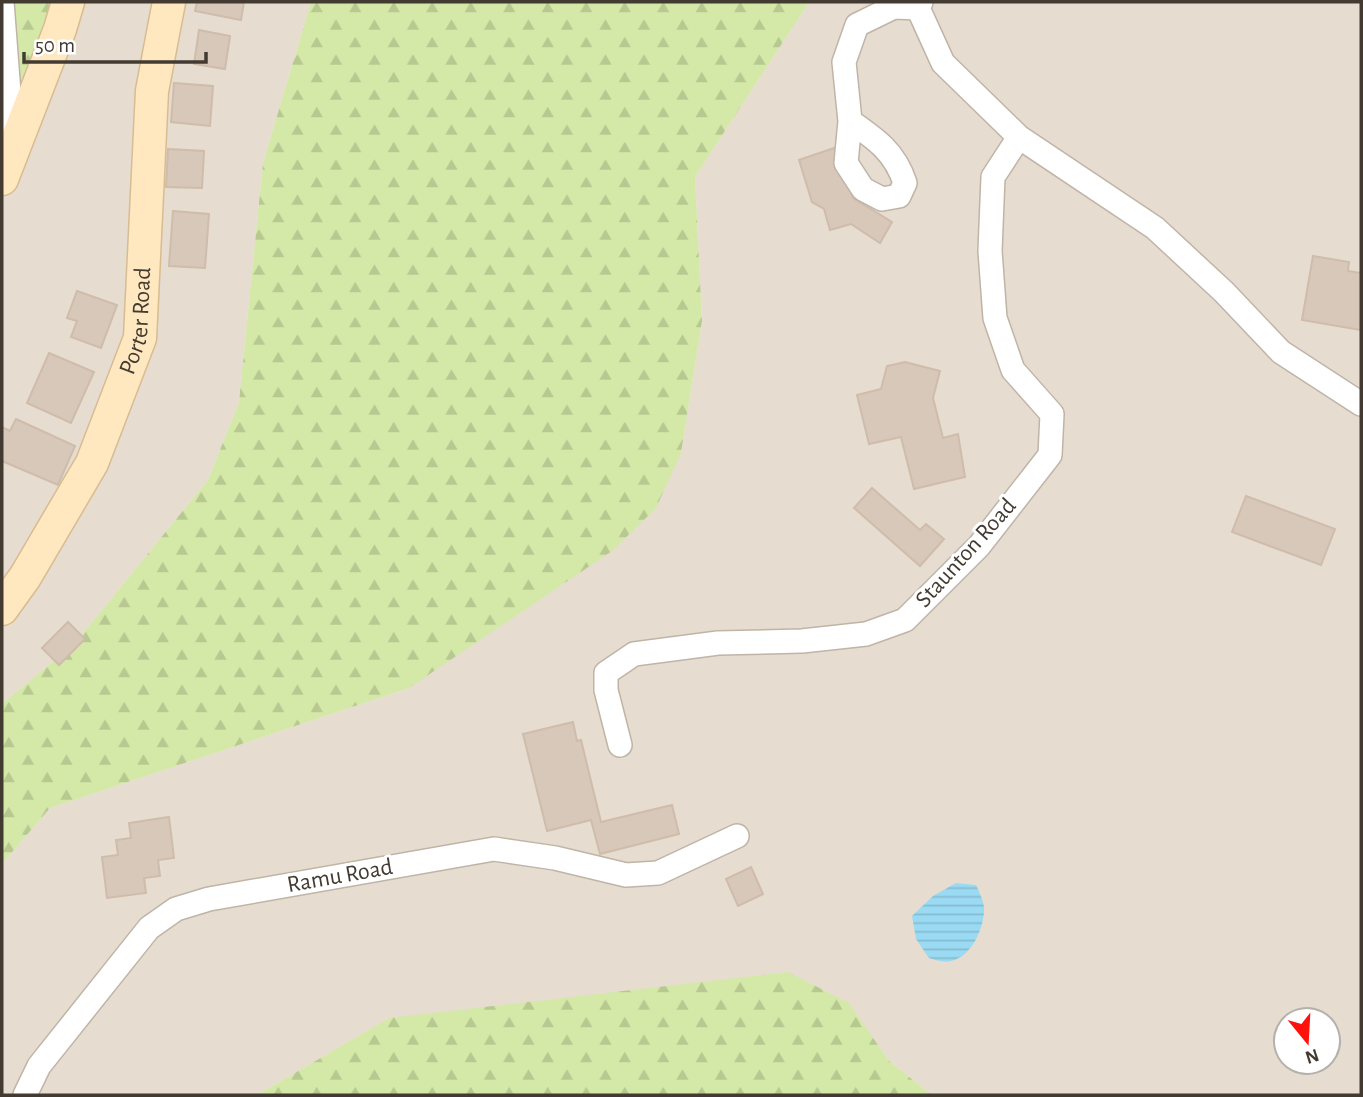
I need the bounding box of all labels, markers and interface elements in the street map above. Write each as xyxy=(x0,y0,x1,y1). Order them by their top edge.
scale bar xyxy=(24,21,206,65)
text: 50 m xyxy=(35,35,75,56)
street label: Porter Road xyxy=(115,267,155,378)
street label: Staunton Road xyxy=(911,494,1021,612)
street label: Ramu Road xyxy=(285,855,395,897)
north arrow xyxy=(1272,1006,1342,1076)
text: N xyxy=(1303,1045,1321,1067)

